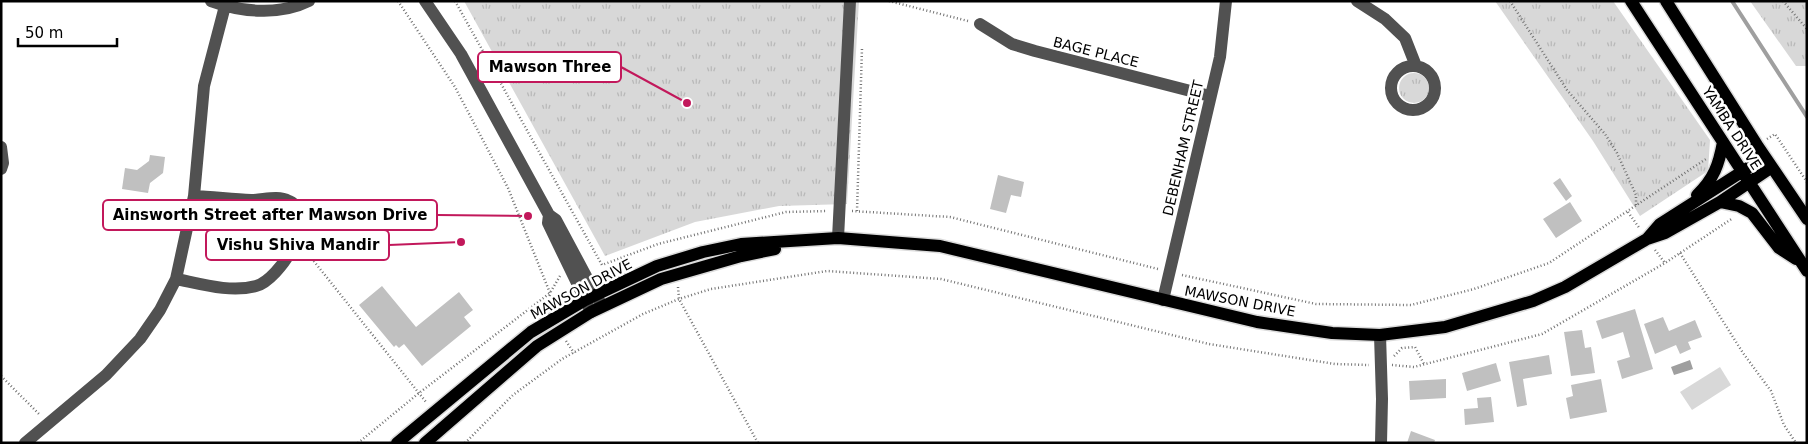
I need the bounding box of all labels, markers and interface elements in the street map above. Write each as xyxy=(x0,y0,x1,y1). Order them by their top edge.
scale bar xyxy=(18,15,116,47)
text: 50 m xyxy=(25,24,63,42)
street label: BAGE PLACE xyxy=(1052,34,1140,70)
callout: Mawson Three xyxy=(478,52,621,82)
text: Mawson Three xyxy=(489,58,611,76)
street label: DEBENHAM STREET xyxy=(1160,78,1206,217)
street label: YAMBA DRIVE xyxy=(1699,83,1765,173)
callout: Ainsworth Street after Mawson Drive xyxy=(103,200,437,230)
text: Ainsworth Street after Mawson Drive xyxy=(113,206,427,224)
callout: Vishu Shiva Mandir xyxy=(206,230,389,260)
text: Vishu Shiva Mandir xyxy=(217,236,380,254)
street label: MAWSON DRIVE xyxy=(528,255,634,323)
street label: MAWSON DRIVE xyxy=(1183,282,1297,320)

